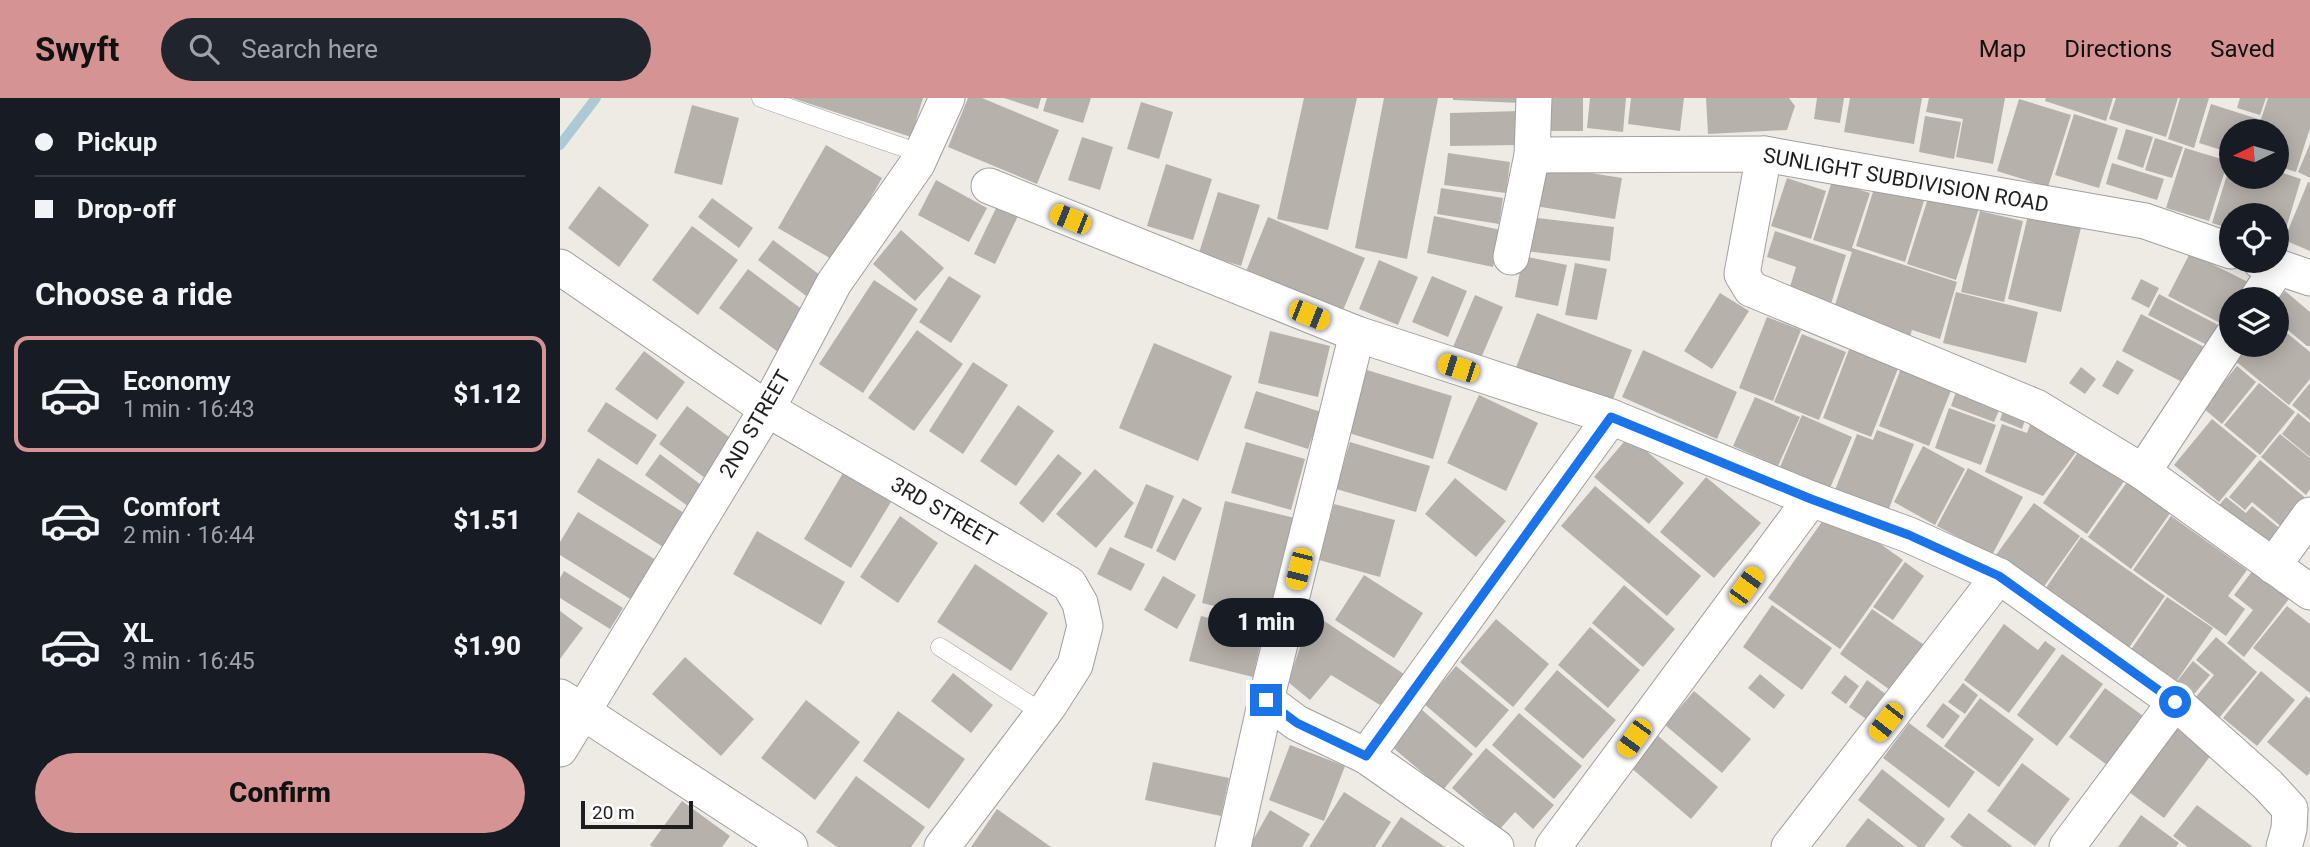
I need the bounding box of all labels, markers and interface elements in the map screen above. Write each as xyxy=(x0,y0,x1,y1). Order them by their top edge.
search box xyxy=(161,18,651,81)
text: Swyft xyxy=(35,30,119,69)
icon: search xyxy=(185,30,223,68)
text: Search here xyxy=(241,34,378,64)
text: Map xyxy=(1979,35,2026,63)
text: Directions xyxy=(2064,35,2172,63)
text: Saved xyxy=(2210,35,2275,63)
north arrow xyxy=(2219,119,2289,189)
map controls xyxy=(2219,119,2289,357)
text: Pickup xyxy=(77,127,157,157)
street label: SUNLIGHT SUBDIVISION ROAD xyxy=(1761,143,2051,217)
text: Drop-off xyxy=(77,194,176,224)
car xyxy=(1047,201,1094,237)
button: locate xyxy=(2219,203,2289,273)
text: Choose a ride xyxy=(35,275,232,313)
button: layers xyxy=(2219,287,2289,357)
car xyxy=(1286,297,1333,333)
car xyxy=(1435,352,1482,384)
icon: car xyxy=(39,363,102,426)
street label: 2ND STREET xyxy=(715,365,796,482)
text: Economy xyxy=(123,366,230,396)
text: $1.12 xyxy=(453,379,521,409)
text: 1 min · 16:43 xyxy=(123,396,255,423)
street label: 3RD STREET xyxy=(887,472,1002,552)
icon: car xyxy=(39,489,102,552)
text: Comfort xyxy=(123,492,220,522)
text: $1.51 xyxy=(453,505,521,535)
text: 2 min · 16:44 xyxy=(123,522,255,549)
car xyxy=(1284,546,1315,592)
car xyxy=(1726,563,1767,609)
callout: 1 min xyxy=(1208,598,1324,648)
text: 1 min xyxy=(1237,609,1295,636)
icon: car xyxy=(39,615,102,678)
text: XL xyxy=(123,618,154,648)
text: $1.90 xyxy=(453,631,521,661)
text: 3 min · 16:45 xyxy=(123,648,255,675)
route end xyxy=(1250,684,1282,716)
route start xyxy=(2159,686,2191,718)
car xyxy=(1865,699,1908,745)
car xyxy=(1614,715,1655,761)
button: Confirm xyxy=(35,753,525,833)
scale bar xyxy=(581,798,693,830)
text: 20 m xyxy=(592,801,635,824)

